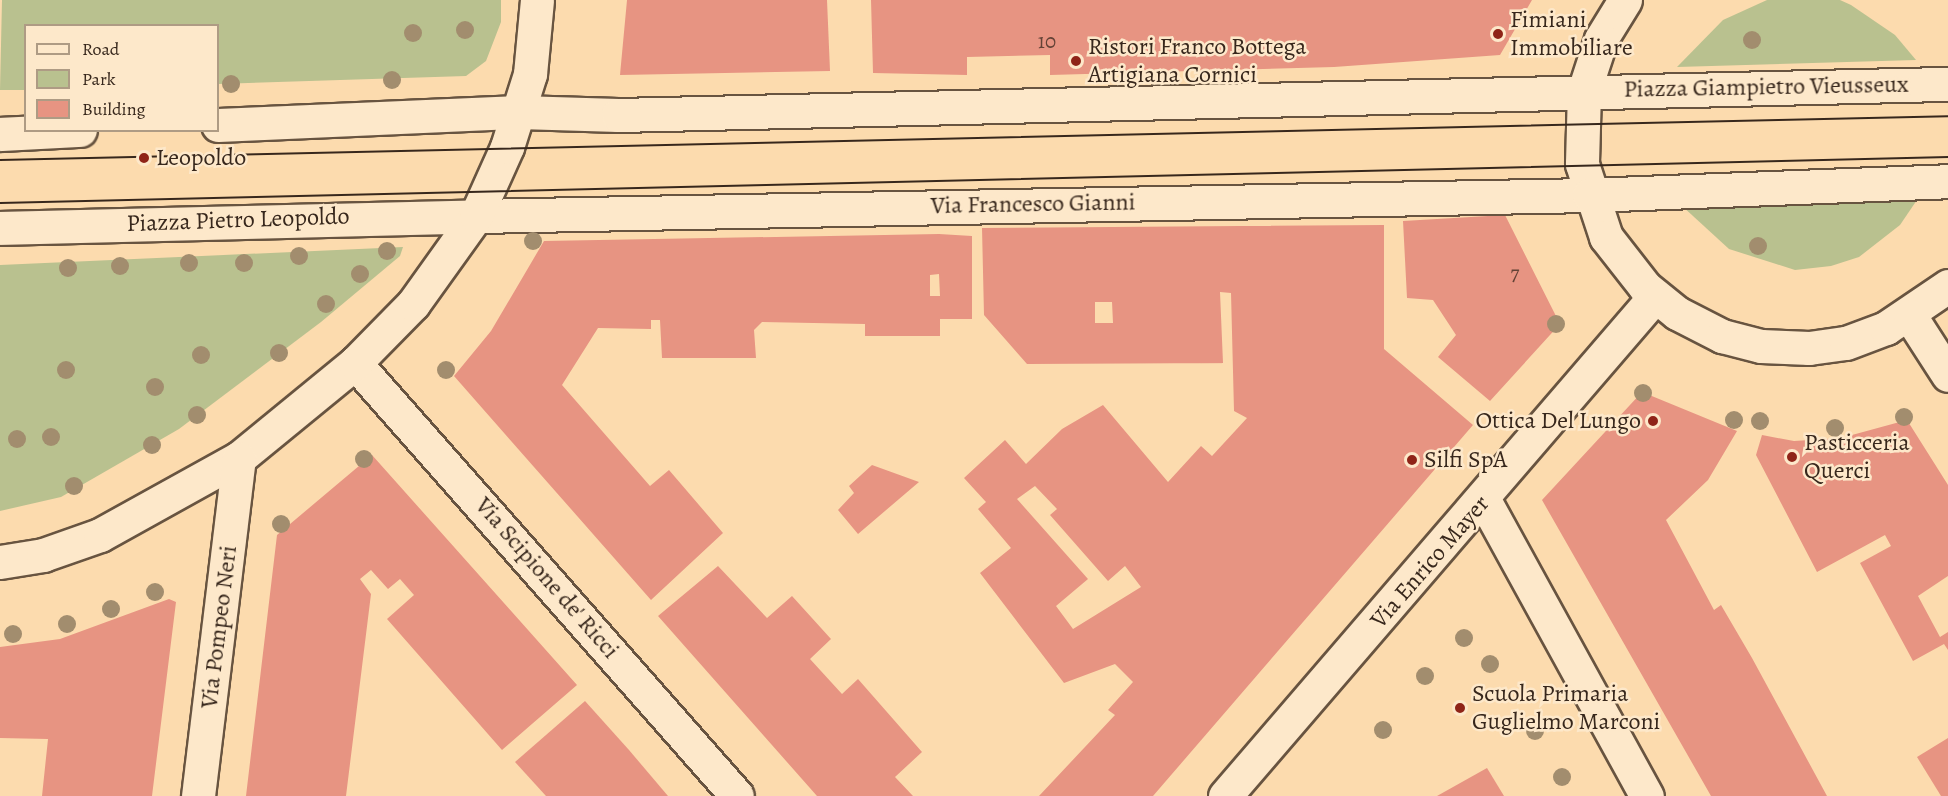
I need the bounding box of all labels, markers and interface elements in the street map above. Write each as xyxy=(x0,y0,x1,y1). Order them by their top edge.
place label: Fimiani Immobiliare xyxy=(1510,6,1633,62)
legend xyxy=(24,24,219,132)
marker: Fimiani Immobiliare xyxy=(1491,27,1505,41)
house number: 10 xyxy=(1038,28,1056,54)
place label: Ristori Franco Bottega Artigiana Cornici xyxy=(1088,33,1306,89)
text: Road xyxy=(82,37,119,61)
marker: Ristori Franco Bottega Artigiana Cornici xyxy=(1069,54,1083,68)
text: Park xyxy=(82,67,116,91)
street label: Piazza Giampietro Vieusseux xyxy=(1623,70,1909,104)
text: Building xyxy=(82,97,146,121)
place label: Leopoldo xyxy=(156,144,246,172)
marker: Leopoldo xyxy=(137,151,151,165)
street label: Via Francesco Gianni xyxy=(930,188,1136,220)
street label: Piazza Pietro Leopoldo xyxy=(126,202,350,238)
house number: 7 xyxy=(1511,260,1519,286)
place label: Ottica Del Lungo xyxy=(1475,407,1641,435)
marker: Ottica Del Lungo xyxy=(1646,414,1660,428)
place label: Pasticceria Querci xyxy=(1804,429,1910,485)
place label: Silfi SpA xyxy=(1424,446,1507,474)
marker: Pasticceria Querci xyxy=(1785,450,1799,464)
marker: Silfi SpA xyxy=(1405,453,1419,467)
street label: Via Enrico Mayer xyxy=(1364,490,1496,634)
street label: Via Scipione de' Ricci xyxy=(469,491,625,665)
street label: Via Pompeo Neri xyxy=(195,544,243,710)
place label: Scuola Primaria Guglielmo Marconi xyxy=(1472,680,1660,736)
marker: Scuola Primaria Guglielmo Marconi xyxy=(1453,701,1467,715)

